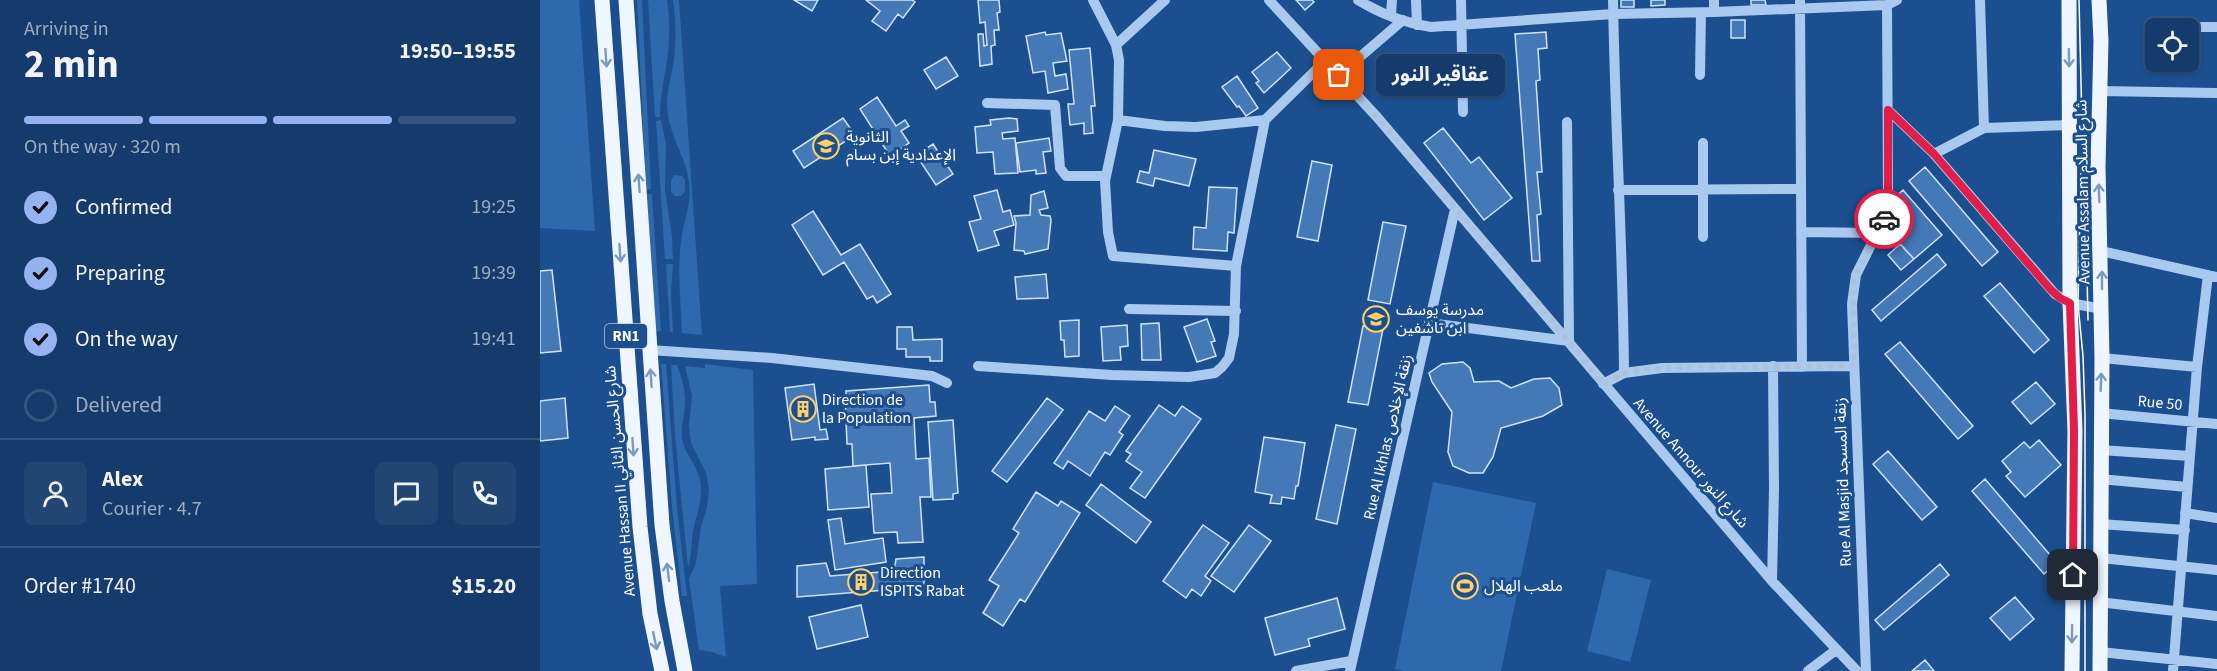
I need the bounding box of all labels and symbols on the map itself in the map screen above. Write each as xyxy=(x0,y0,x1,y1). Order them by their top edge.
one-way arrow xyxy=(601,48,612,68)
one-way arrow xyxy=(2064,48,2075,68)
pin xyxy=(1313,49,1364,100)
callout: عقاقير النور xyxy=(1375,54,1504,96)
street label: Avenue Assalam شارع السلام xyxy=(2070,99,2097,285)
place label: الثانوية الإعدادية إبن بسام xyxy=(846,126,956,167)
school or university icon: الثانوية الإعدادية إبن بسام xyxy=(811,131,841,161)
one-way arrow xyxy=(633,174,644,194)
one-way arrow xyxy=(2094,183,2105,203)
courier xyxy=(1854,189,1914,249)
one-way arrow xyxy=(615,242,626,262)
one-way arrow xyxy=(2096,270,2108,290)
place label: مدرسة يوسف ابن تاشفين xyxy=(1396,299,1484,339)
school or university icon: مدرسة يوسف ابن تاشفين xyxy=(1361,304,1391,334)
road number: RN1 xyxy=(605,324,647,348)
street label: Rue Al Ikhlas زنقة الإخلاص xyxy=(1358,352,1418,522)
street label: Avenue Hassan II شارع الحسن الثاني xyxy=(599,365,642,597)
one-way arrow xyxy=(645,368,656,388)
one-way arrow xyxy=(2096,372,2107,392)
place label: Direction de la Population xyxy=(822,389,911,429)
street label: Rue 50 xyxy=(2137,390,2183,416)
street label: Avenue Annour شارع النور xyxy=(1627,393,1754,534)
building icon: Direction de la Population xyxy=(788,394,818,424)
street label: Rue Al Masjid زنقة المسجد xyxy=(1829,397,1857,567)
one-way arrow xyxy=(628,437,639,457)
pin xyxy=(2047,549,2098,600)
place label: Direction ISPITS Rabat xyxy=(880,562,965,602)
one-way arrow xyxy=(662,563,673,583)
building icon: Direction ISPITS Rabat xyxy=(846,567,876,597)
sports icon: ملعب الهلال xyxy=(1450,571,1480,601)
place label: ملعب الهلال xyxy=(1484,575,1563,597)
one-way arrow xyxy=(2067,624,2078,644)
one-way arrow xyxy=(650,631,662,650)

